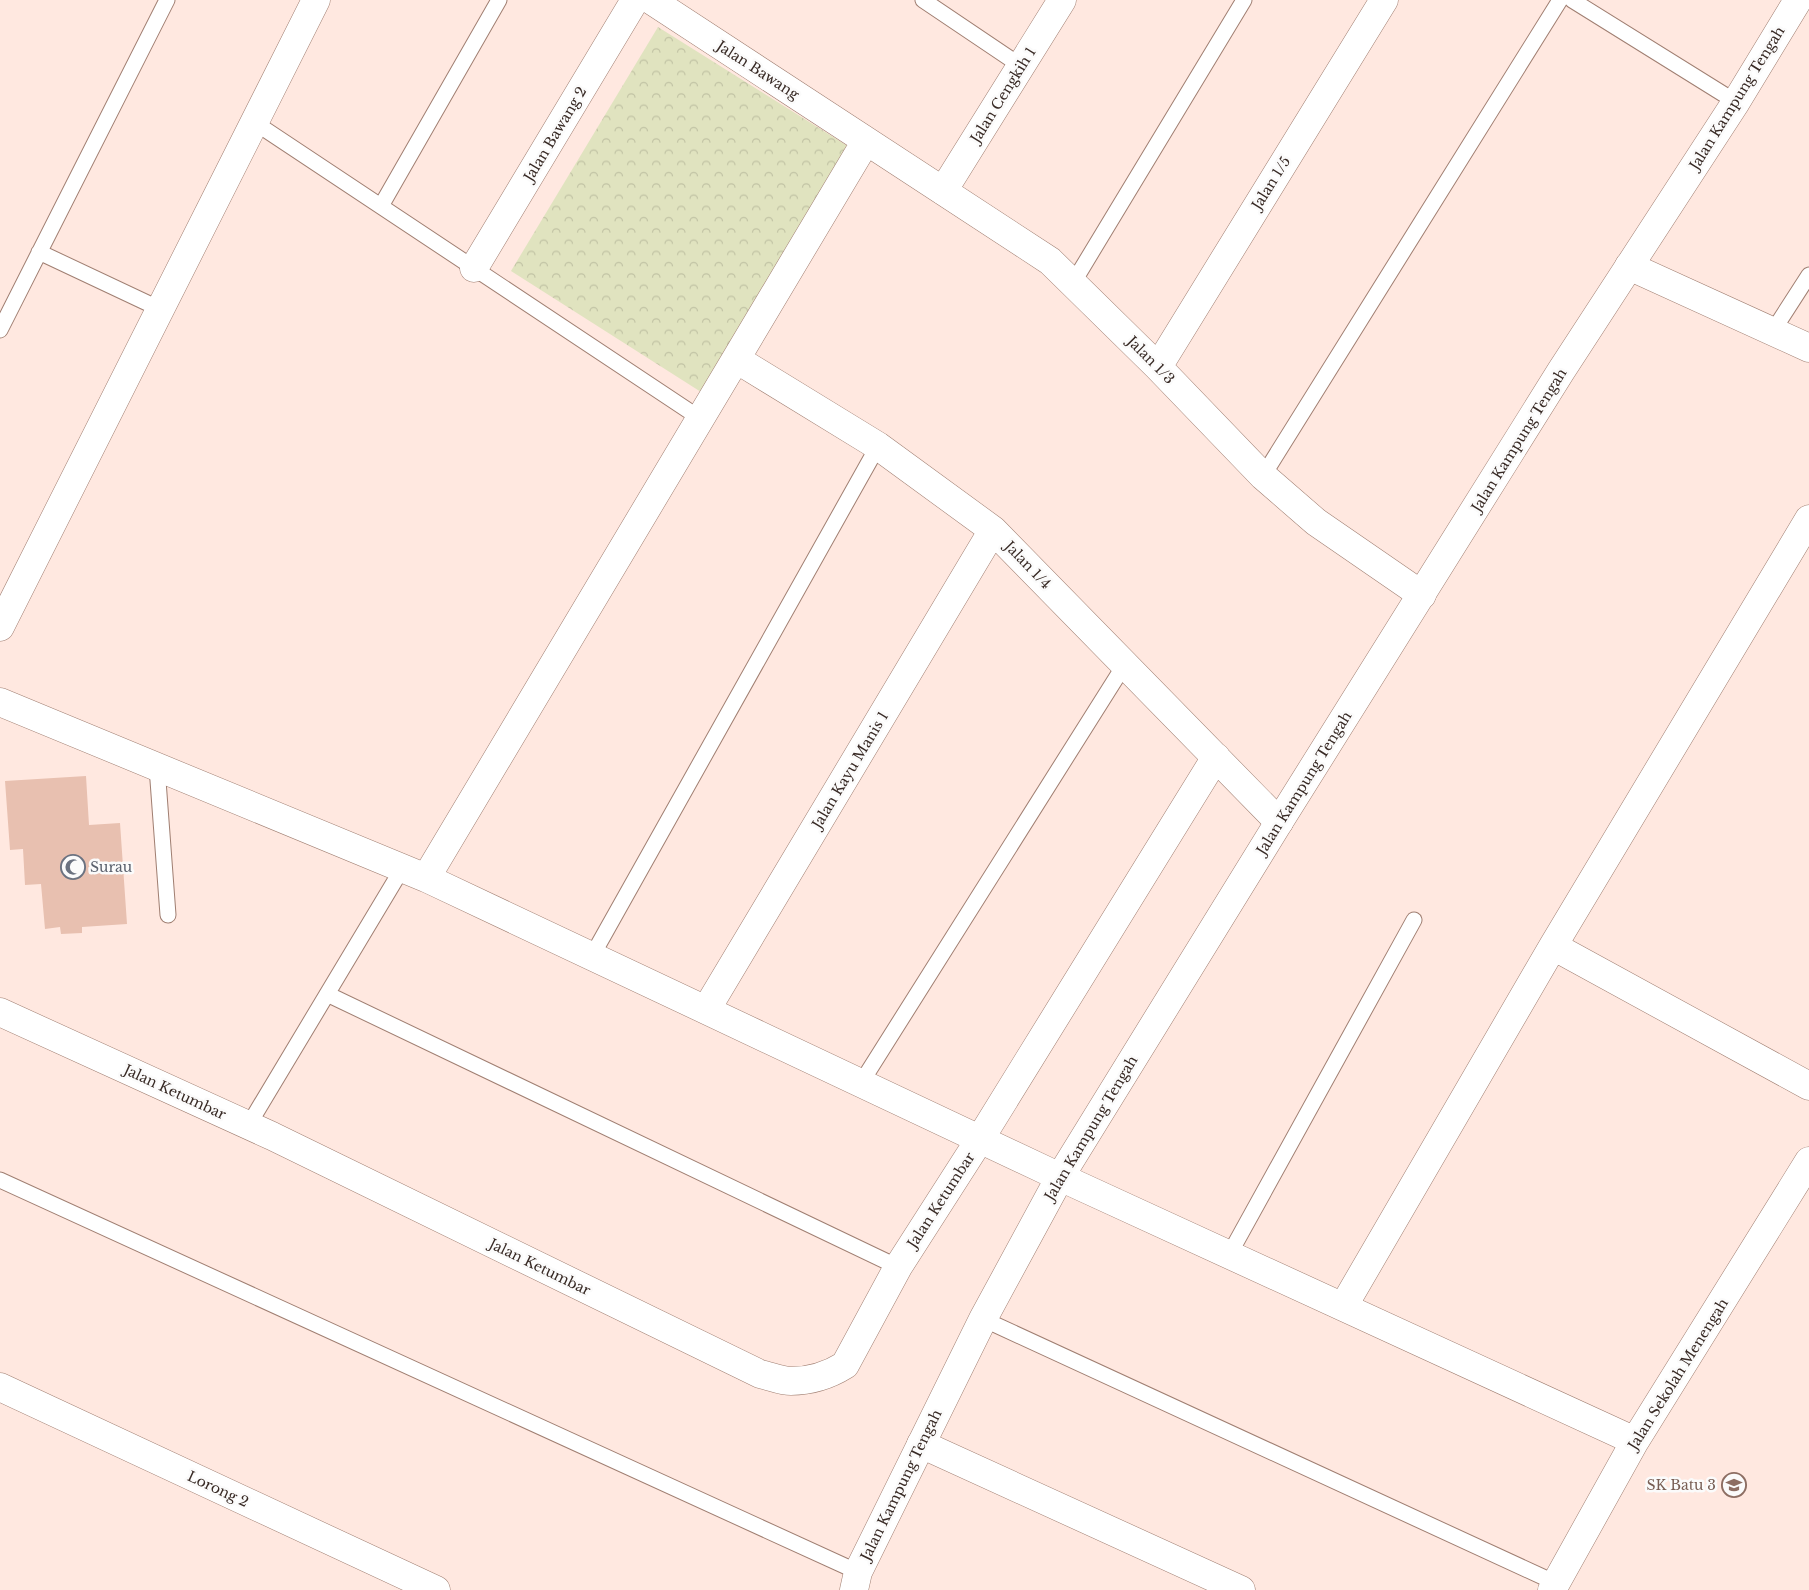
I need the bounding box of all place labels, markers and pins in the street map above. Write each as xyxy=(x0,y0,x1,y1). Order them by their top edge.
mosque icon: Surau xyxy=(60,854,86,880)
place label: Surau xyxy=(90,858,133,876)
school or university icon: SK Batu 3 xyxy=(1721,1472,1747,1498)
place label: SK Batu 3 xyxy=(1647,1476,1716,1494)

